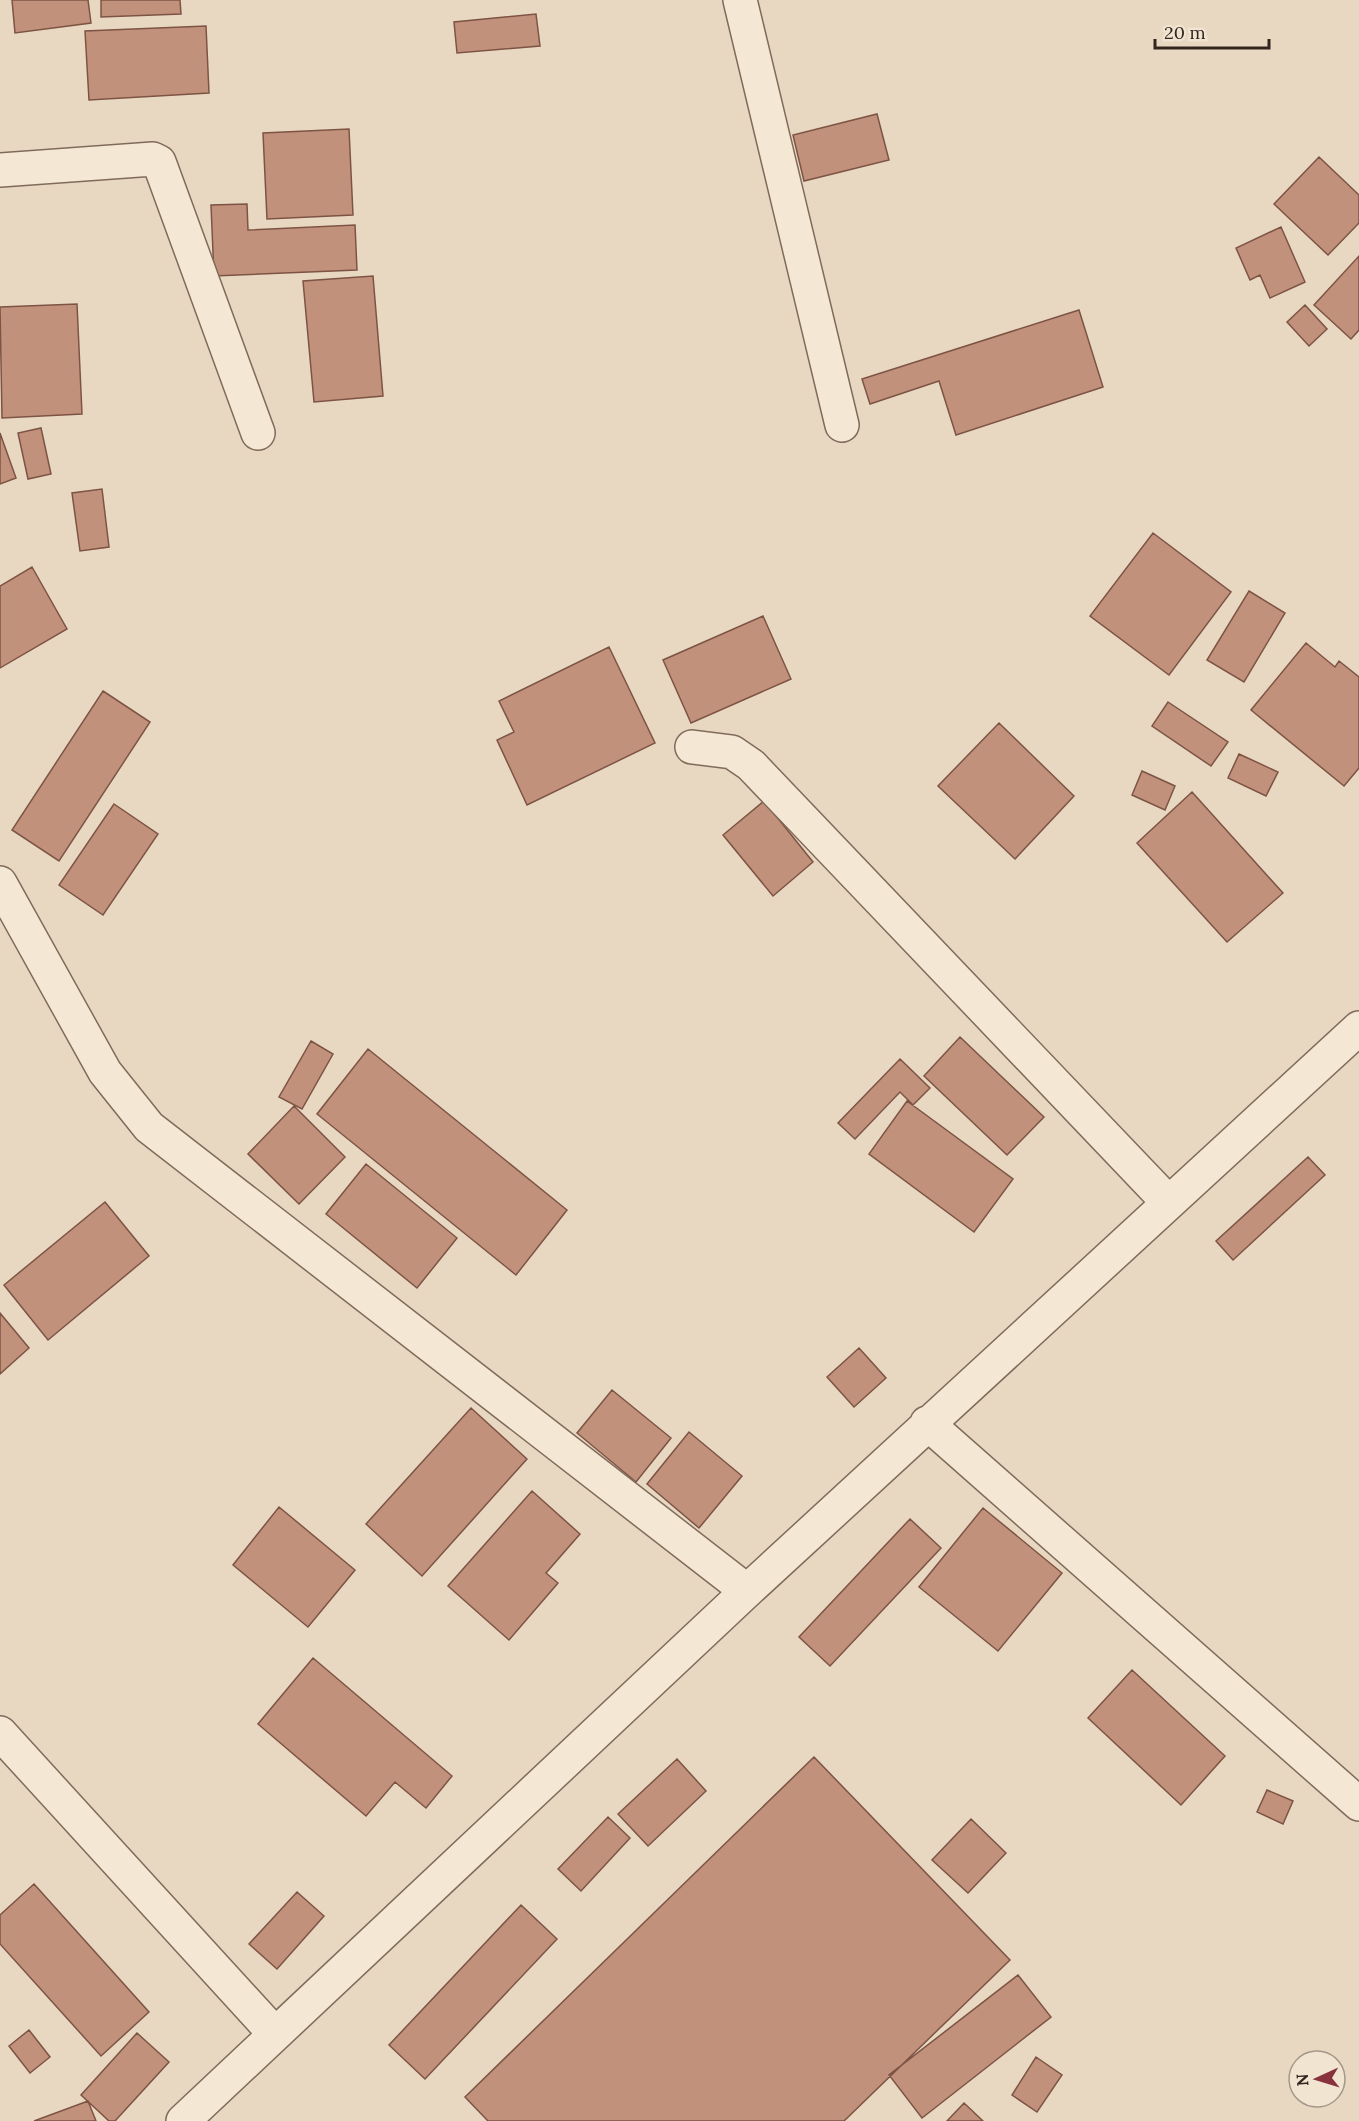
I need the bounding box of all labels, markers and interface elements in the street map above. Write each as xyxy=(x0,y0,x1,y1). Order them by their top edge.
scale bar xyxy=(1155,12,1269,50)
text: 20 m xyxy=(1164,21,1206,44)
north arrow xyxy=(1287,2049,1347,2109)
text: N xyxy=(1292,2073,1312,2087)

